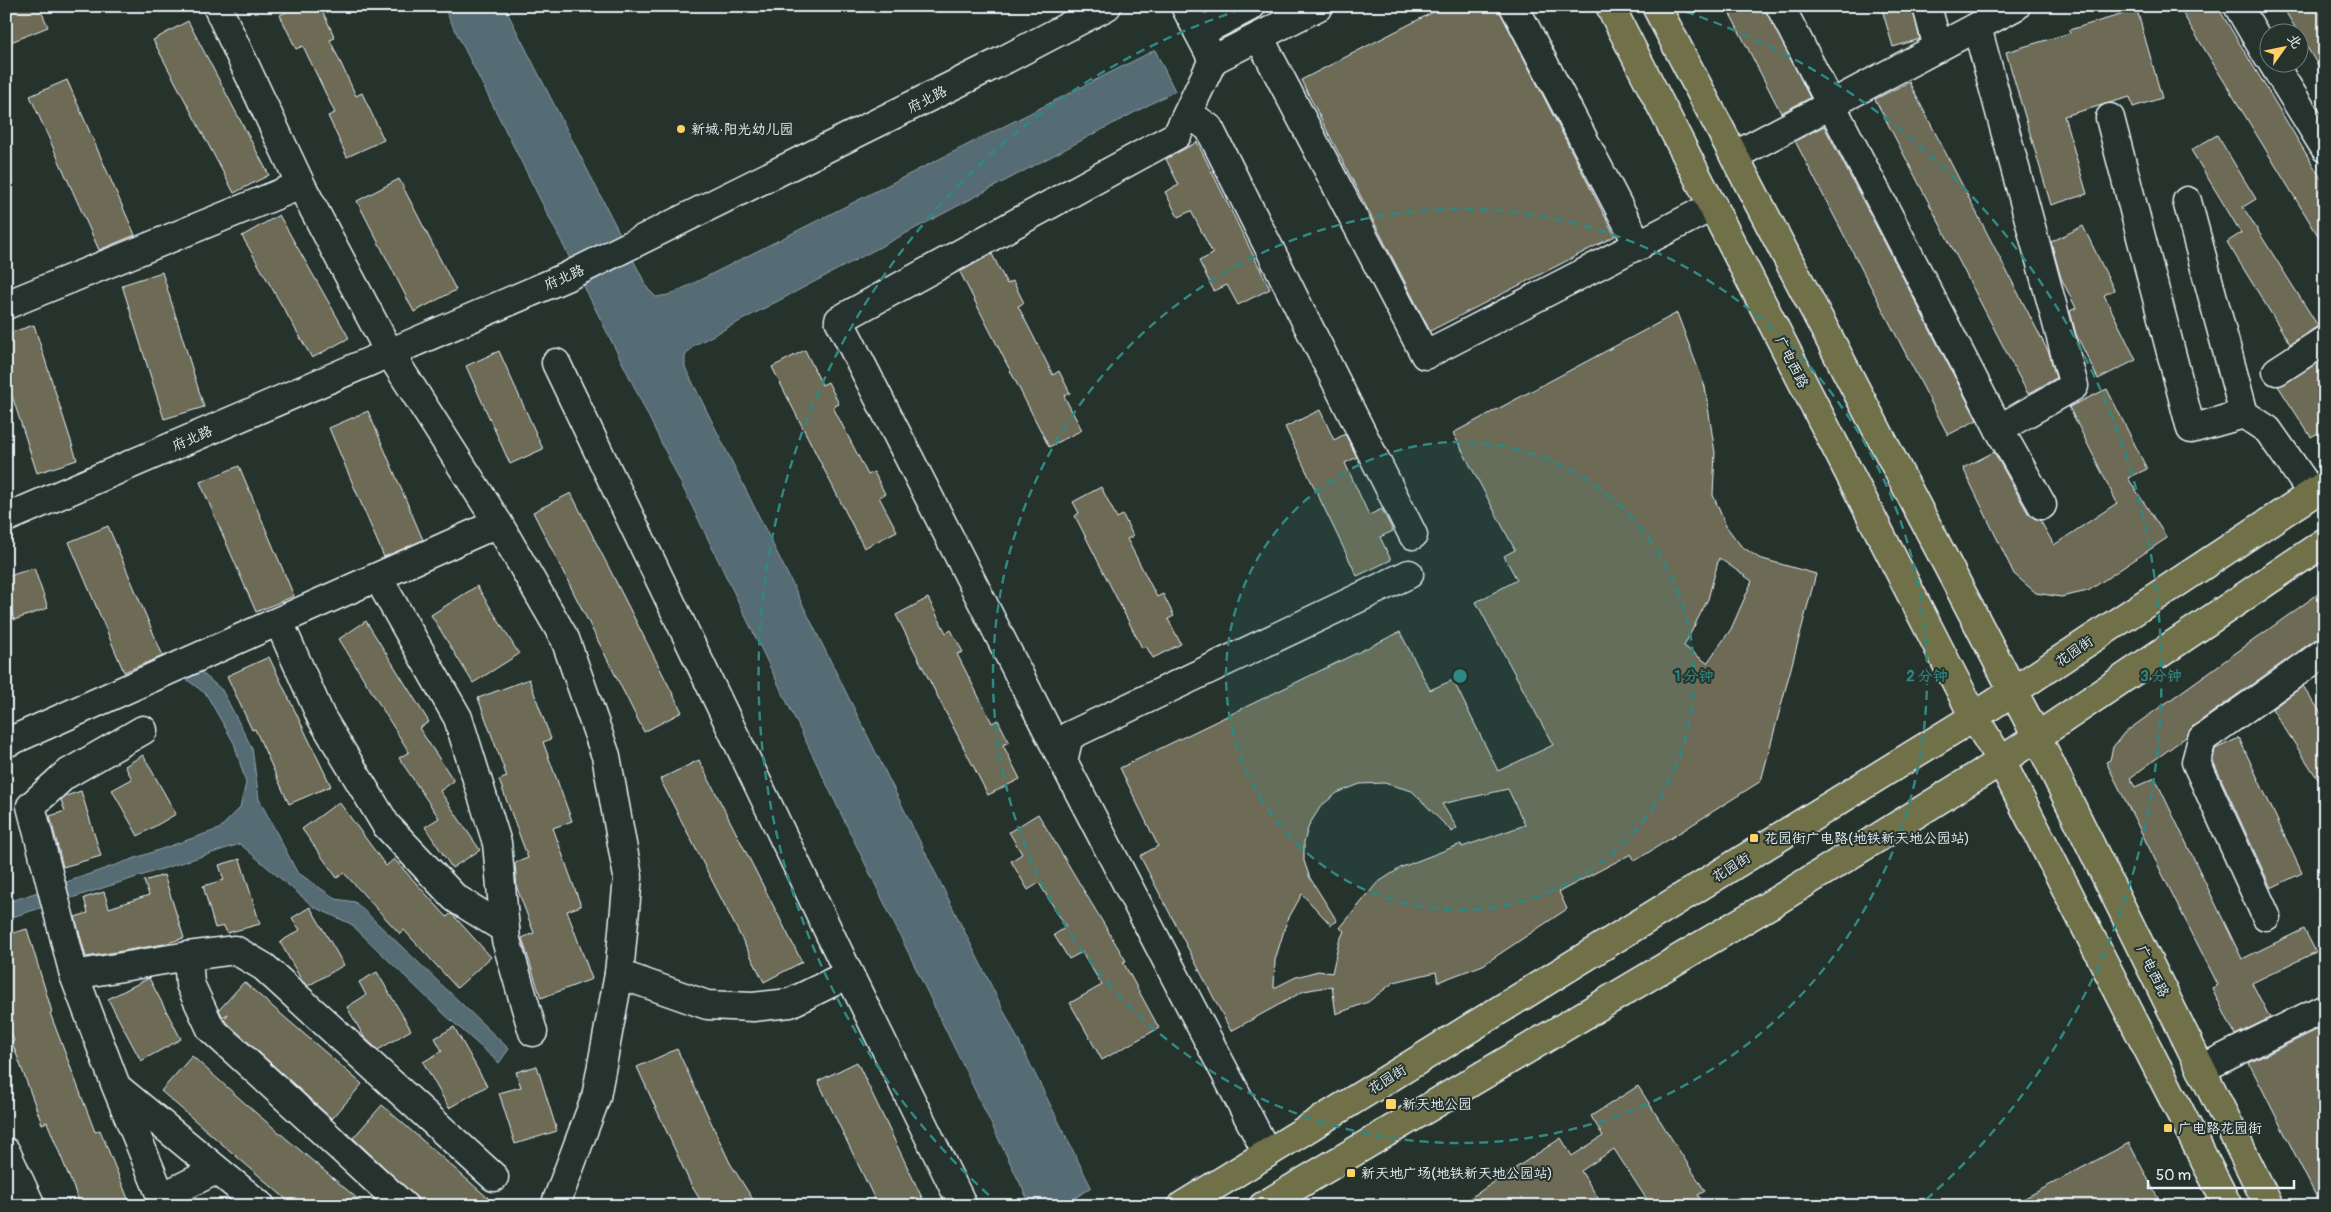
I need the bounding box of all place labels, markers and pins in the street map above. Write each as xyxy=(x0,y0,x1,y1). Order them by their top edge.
place label: 新城·阳光幼儿园 xyxy=(691,121,794,138)
marker: 新城·阳光幼儿园 xyxy=(675,123,687,135)
centre of rings xyxy=(1451,667,1469,685)
place label: 花园街广电路(地铁新天地公园站) xyxy=(1764,830,1969,847)
marker: 花园街广电路(地铁新天地公园站) xyxy=(1748,832,1760,844)
place label: 新天地公园 xyxy=(1402,1096,1472,1113)
marker: 新天地公园 xyxy=(1384,1097,1398,1111)
place label: 广电路花园街 xyxy=(2178,1120,2262,1137)
marker: 广电路花园街 xyxy=(2162,1122,2174,1134)
place label: 新天地广场(地铁新天地公园站) xyxy=(1361,1165,1552,1182)
marker: 新天地广场(地铁新天地公园站) xyxy=(1345,1167,1357,1179)

